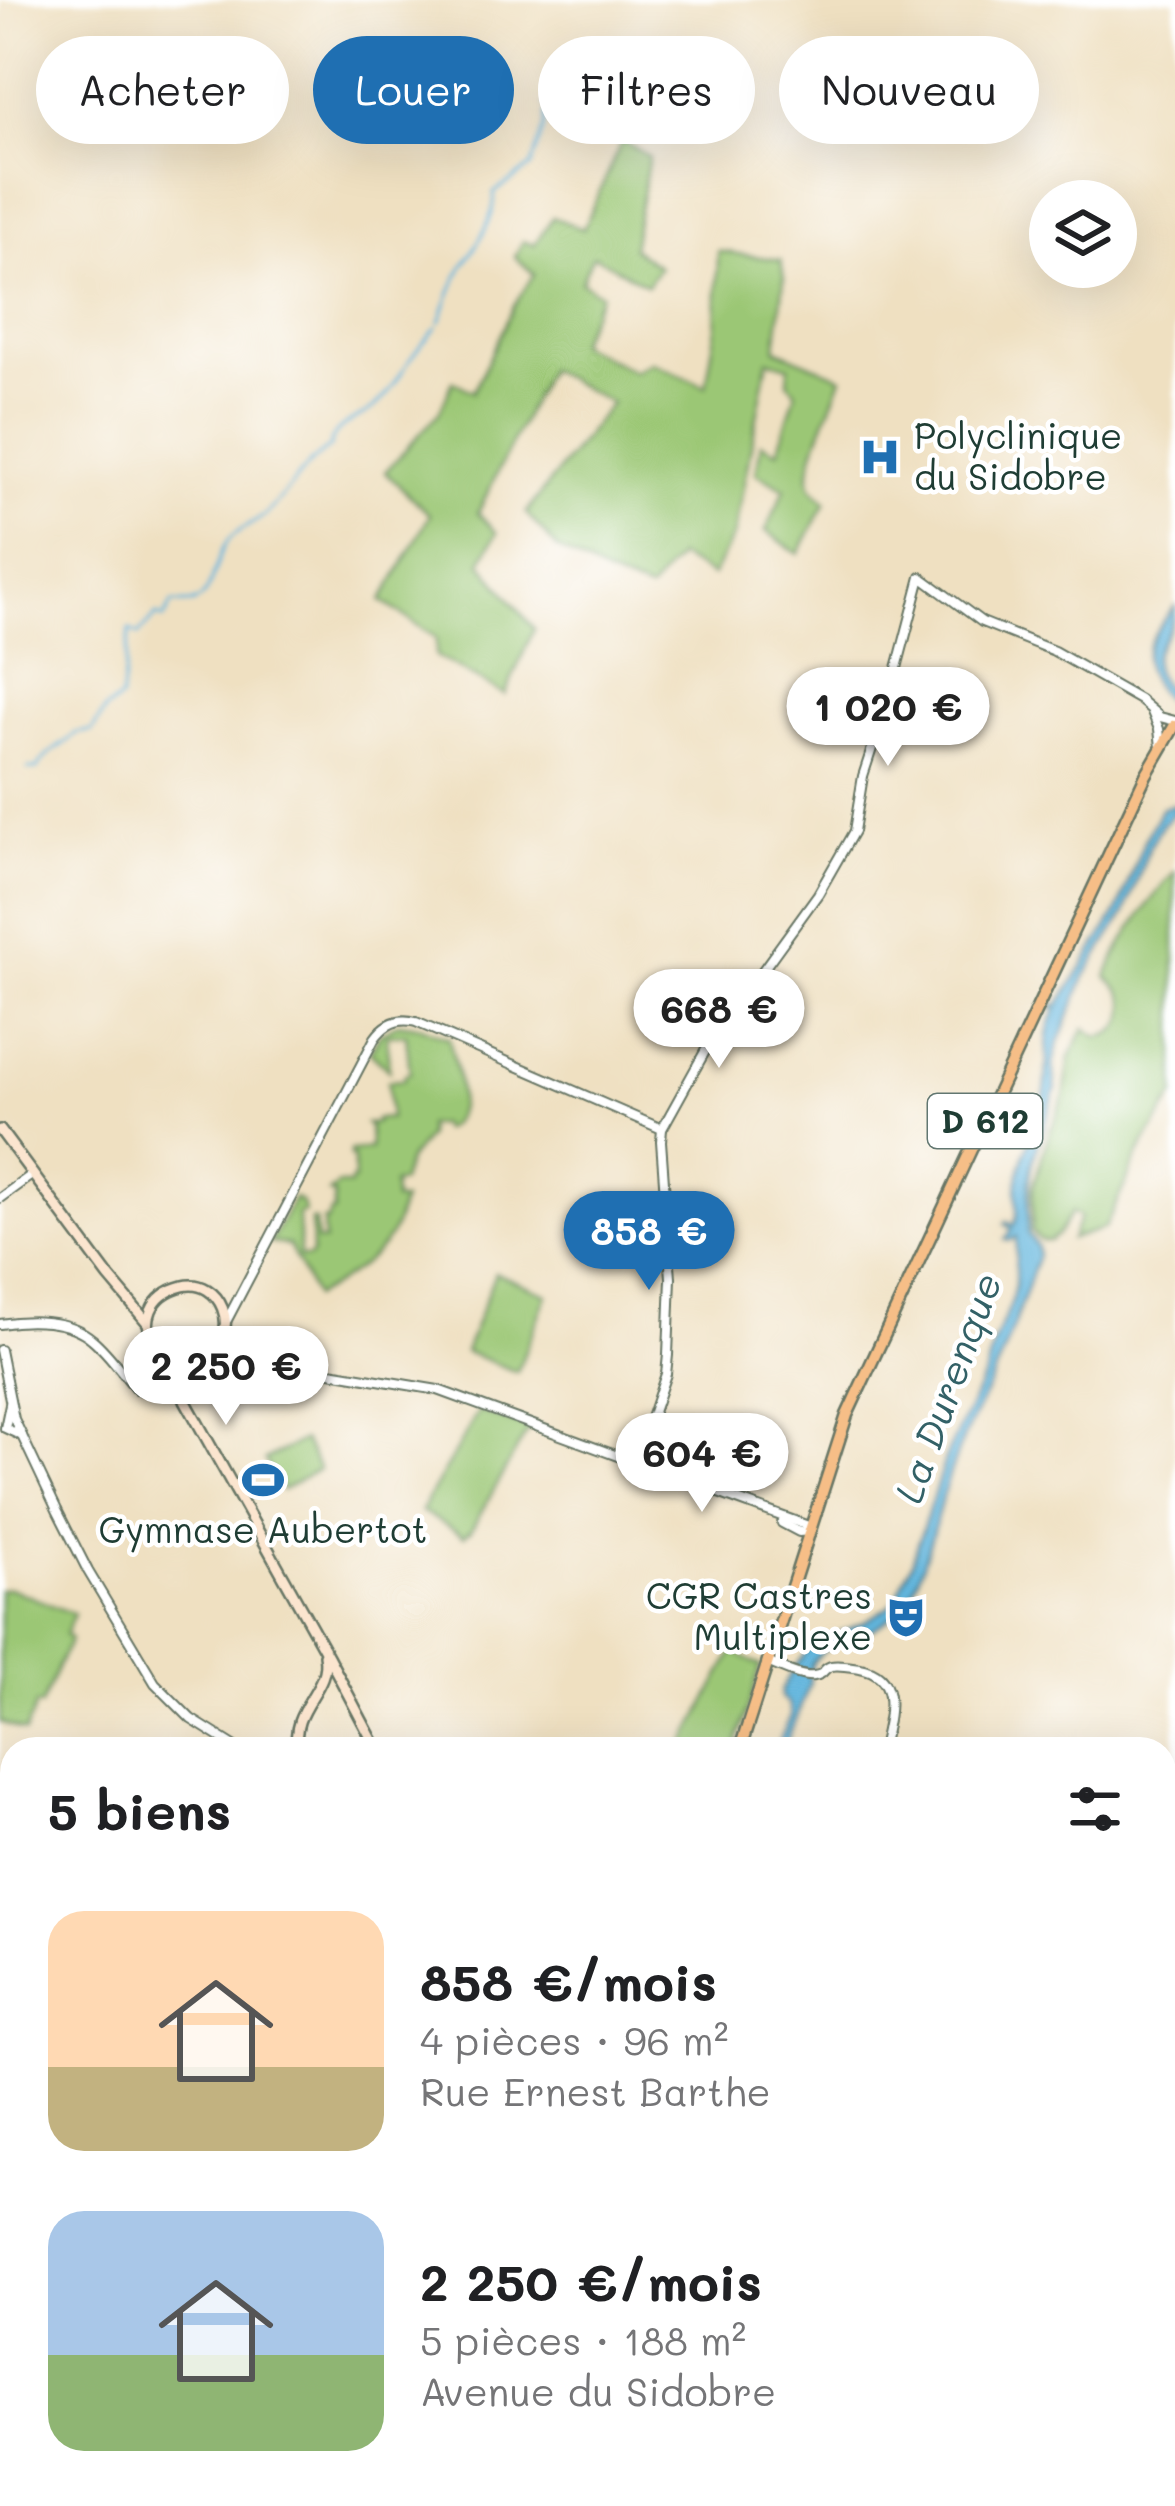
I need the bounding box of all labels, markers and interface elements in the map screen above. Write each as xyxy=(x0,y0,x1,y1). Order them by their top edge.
chip: Acheter xyxy=(36,36,289,144)
chip: Louer xyxy=(313,36,514,144)
chip: Filtres xyxy=(538,36,755,144)
chip: Nouveau xyxy=(779,36,1039,144)
map controls xyxy=(1029,180,1137,288)
button: layers xyxy=(1029,180,1137,288)
place label: Polyclinique du Sidobre xyxy=(914,411,1122,499)
hospital icon: Polyclinique du Sidobre xyxy=(857,434,903,480)
pin: 1 020 € xyxy=(777,667,999,769)
text: 1 020 € xyxy=(814,680,962,731)
pin: 668 € xyxy=(635,969,803,1071)
text: 668 € xyxy=(660,982,778,1033)
road number: D 612 xyxy=(928,1094,1042,1148)
pin: 858 € xyxy=(565,1191,733,1293)
text: 858 € xyxy=(591,1204,707,1255)
water label: La Durenque xyxy=(881,1265,1012,1510)
pin: 2 250 € xyxy=(115,1326,337,1428)
text: 2 250 € xyxy=(150,1339,302,1390)
pin: 604 € xyxy=(618,1413,786,1515)
text: 604 € xyxy=(642,1426,762,1477)
sports icon: Gymnase Aubertot xyxy=(240,1457,286,1503)
place label: Gymnase Aubertot xyxy=(99,1505,427,1553)
place label: CGR Castres Multiplexe xyxy=(646,1571,872,1659)
theatre icon: CGR Castres Multiplexe xyxy=(883,1594,929,1640)
text: 5 biens xyxy=(48,1776,231,1843)
icon: filters xyxy=(1062,1776,1128,1842)
text: 858 €/mois xyxy=(420,1947,717,2014)
icon: home xyxy=(144,1959,288,2103)
text: 4 pièces · 96 m² xyxy=(420,2014,728,2065)
text: Rue Ernest Barthe xyxy=(420,2065,771,2116)
text: 2 250 €/mois xyxy=(420,2247,762,2314)
icon: home xyxy=(144,2259,288,2403)
text: 5 pièces · 188 m² xyxy=(420,2314,746,2365)
text: Avenue du Sidobre xyxy=(420,2365,776,2416)

